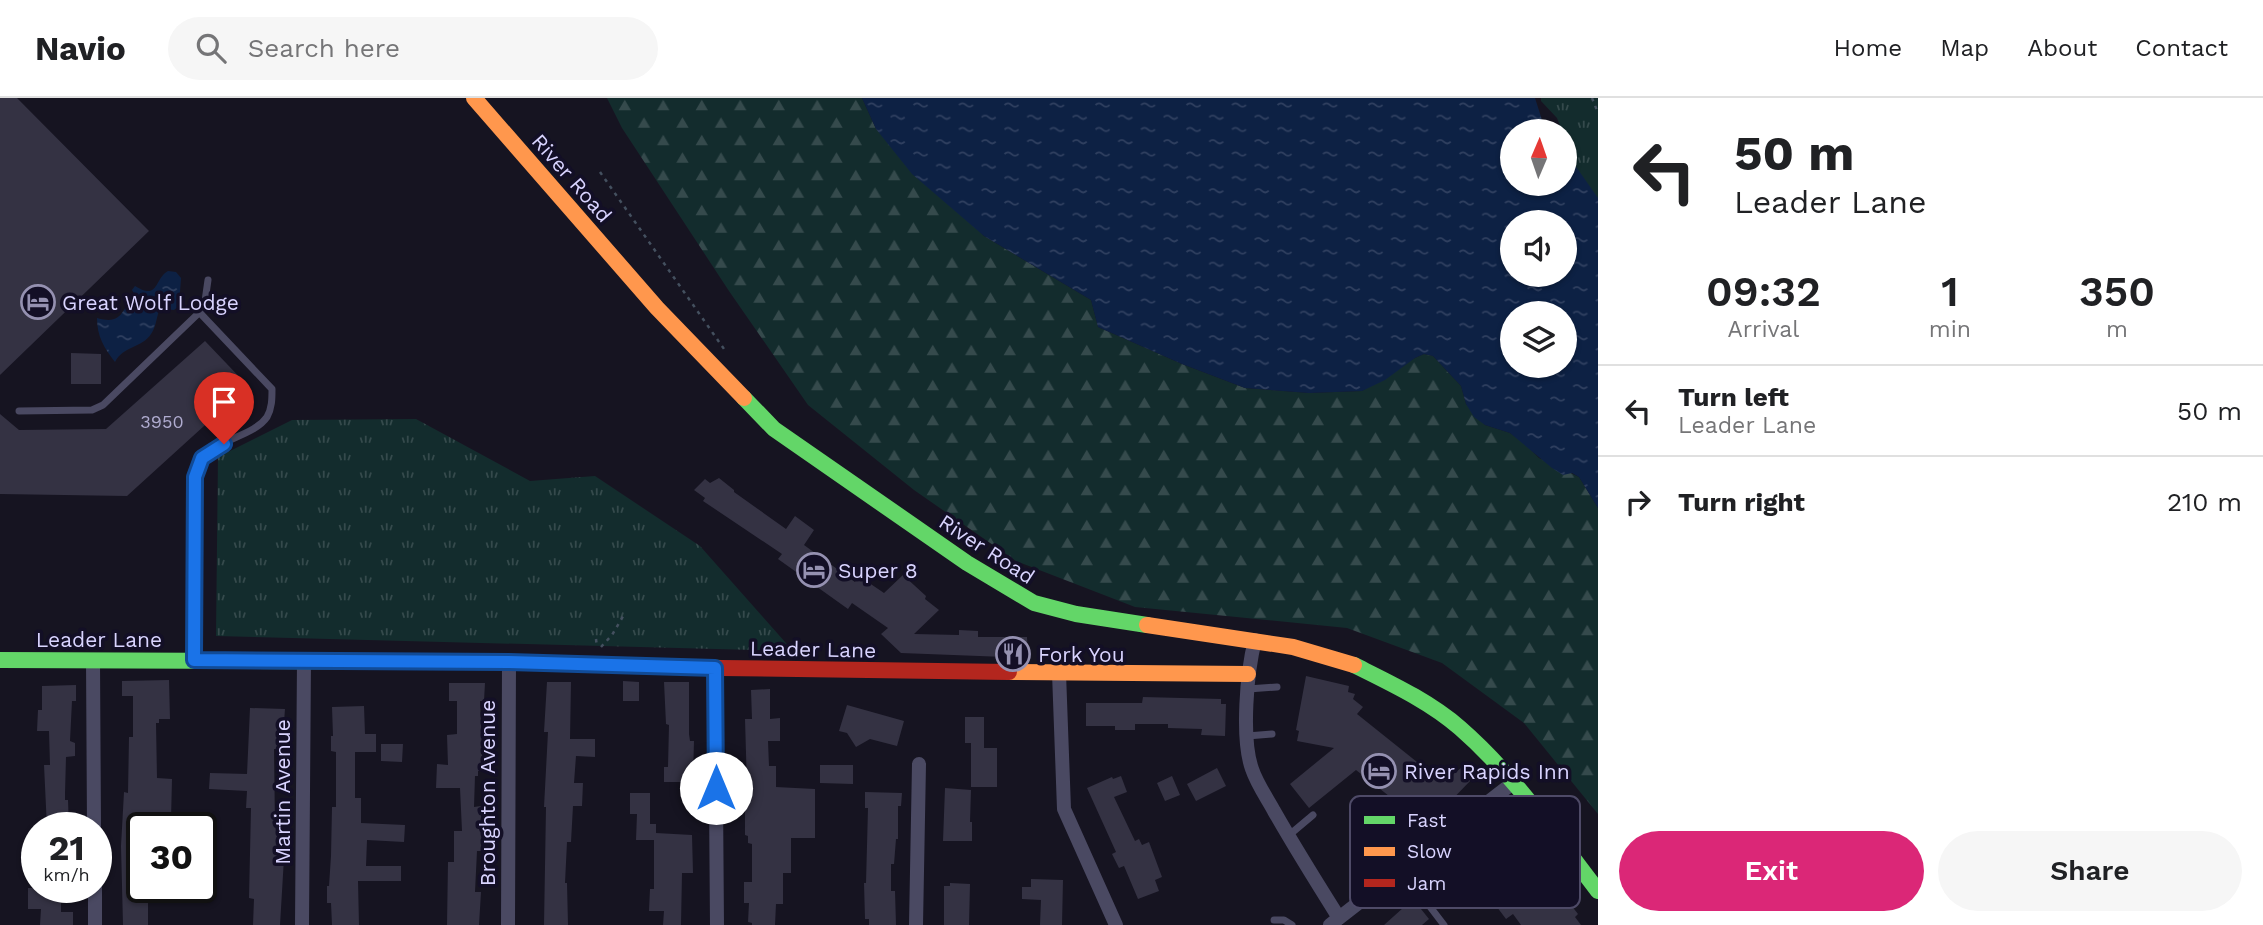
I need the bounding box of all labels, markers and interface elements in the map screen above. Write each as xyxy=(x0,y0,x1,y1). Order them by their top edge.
search box xyxy=(168,17,658,80)
text: Navio xyxy=(35,29,126,68)
icon: search xyxy=(192,29,230,67)
text: Search here xyxy=(248,33,400,63)
text: Home xyxy=(1834,34,1902,62)
text: Map xyxy=(1940,34,1989,62)
text: About xyxy=(2027,34,2097,62)
text: Contact xyxy=(2135,34,2228,62)
north arrow xyxy=(1500,119,1577,196)
map controls xyxy=(1500,119,1577,378)
text: 50 m xyxy=(1734,124,1854,182)
icon: left xyxy=(1619,126,1710,217)
street label: River Road xyxy=(527,129,617,227)
text: Leader Lane xyxy=(1734,183,1927,221)
button: sound xyxy=(1500,210,1577,287)
text: 09:32 xyxy=(1706,267,1821,316)
text: 1 xyxy=(1941,267,1959,316)
text: 350 xyxy=(2079,267,2155,316)
hotel icon: Great Wolf Lodge xyxy=(19,283,57,321)
place label: Great Wolf Lodge xyxy=(62,290,239,315)
button: layers xyxy=(1500,301,1577,378)
text: Arrival xyxy=(1728,316,1799,343)
text: min xyxy=(1929,316,1971,343)
text: m xyxy=(2106,316,2128,343)
pin xyxy=(194,372,254,444)
text: Turn left xyxy=(1678,382,1789,412)
icon: arrive xyxy=(205,383,243,421)
icon: left xyxy=(1619,392,1657,430)
text: 50 m xyxy=(2177,396,2242,426)
house number: 3950 xyxy=(140,411,184,432)
text: Leader Lane xyxy=(1678,412,1816,439)
icon: right xyxy=(1619,483,1657,521)
text: Turn right xyxy=(1678,487,1805,517)
text: 210 m xyxy=(2167,487,2242,517)
street label: River Road xyxy=(934,509,1040,589)
hotel icon: Super 8 xyxy=(795,551,833,589)
place label: Super 8 xyxy=(838,558,918,583)
street label: Leader Lane xyxy=(36,627,162,652)
street label: Leader Lane xyxy=(750,635,876,663)
restaurant icon: Fork You xyxy=(994,635,1032,673)
place label: Fork You xyxy=(1038,642,1125,667)
street label: Broughton Avenue xyxy=(475,700,500,886)
street label: Martin Avenue xyxy=(270,719,295,865)
position arrow xyxy=(679,751,753,825)
hotel icon: River Rapids Inn xyxy=(1360,752,1398,790)
place label: River Rapids Inn xyxy=(1404,759,1570,784)
legend xyxy=(1350,796,1580,908)
text: Fast xyxy=(1407,809,1446,832)
speed limit sign: 30 xyxy=(126,812,217,903)
text: 21 xyxy=(49,827,84,869)
button: Exit xyxy=(1619,831,1924,911)
button: Share xyxy=(1938,831,2242,911)
text: Slow xyxy=(1407,840,1452,863)
text: km/h xyxy=(43,864,90,885)
text: Jam xyxy=(1407,872,1446,895)

